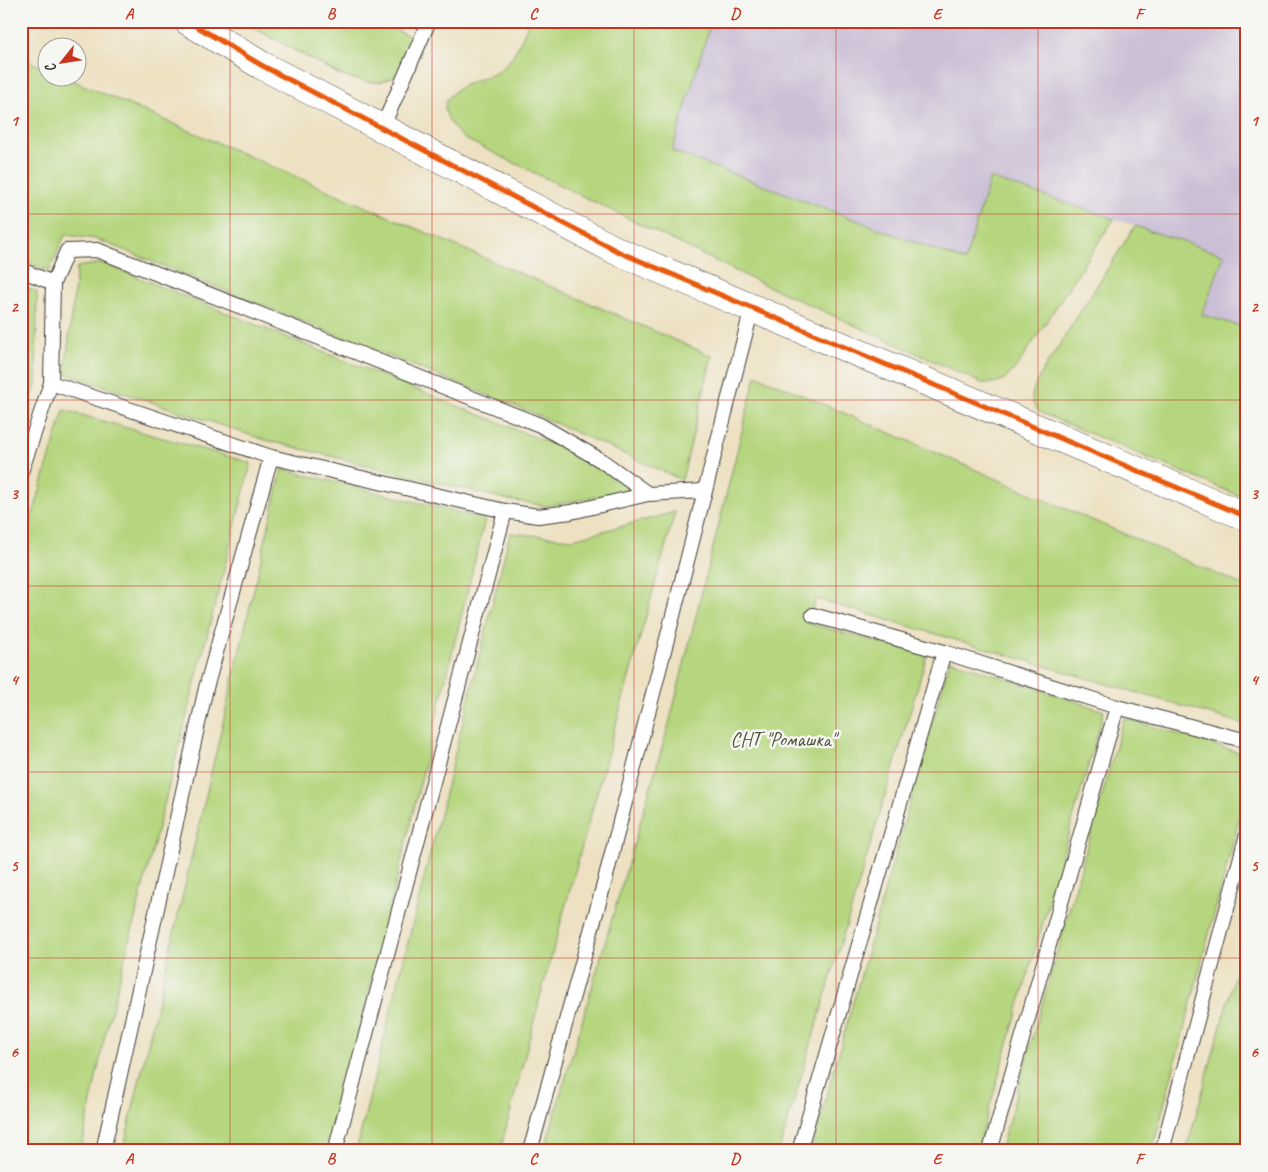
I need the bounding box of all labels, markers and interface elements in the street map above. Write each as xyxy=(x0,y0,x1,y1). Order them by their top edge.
text: A xyxy=(125,4,135,24)
text: B xyxy=(327,4,337,24)
text: C xyxy=(529,4,539,24)
text: D xyxy=(730,4,741,24)
text: E xyxy=(933,4,944,24)
text: F xyxy=(1135,4,1146,24)
north arrow xyxy=(38,38,88,88)
text: С xyxy=(41,59,60,75)
text: 1 xyxy=(10,111,19,131)
text: 1 xyxy=(1250,111,1259,131)
text: 2 xyxy=(10,297,19,317)
text: 2 xyxy=(1250,297,1259,317)
text: 3 xyxy=(10,484,19,504)
text: 3 xyxy=(1250,484,1259,504)
text: 4 xyxy=(10,670,19,690)
text: 4 xyxy=(1250,670,1259,690)
park label: СНТ "Ромашка" xyxy=(731,727,840,752)
text: 5 xyxy=(11,856,20,876)
text: 5 xyxy=(1251,856,1260,876)
text: 6 xyxy=(10,1042,19,1062)
text: 6 xyxy=(1250,1042,1259,1062)
text: A xyxy=(125,1149,135,1169)
text: B xyxy=(327,1149,337,1169)
text: C xyxy=(529,1149,539,1169)
text: D xyxy=(730,1149,741,1169)
text: E xyxy=(933,1149,944,1169)
text: F xyxy=(1135,1149,1146,1169)

